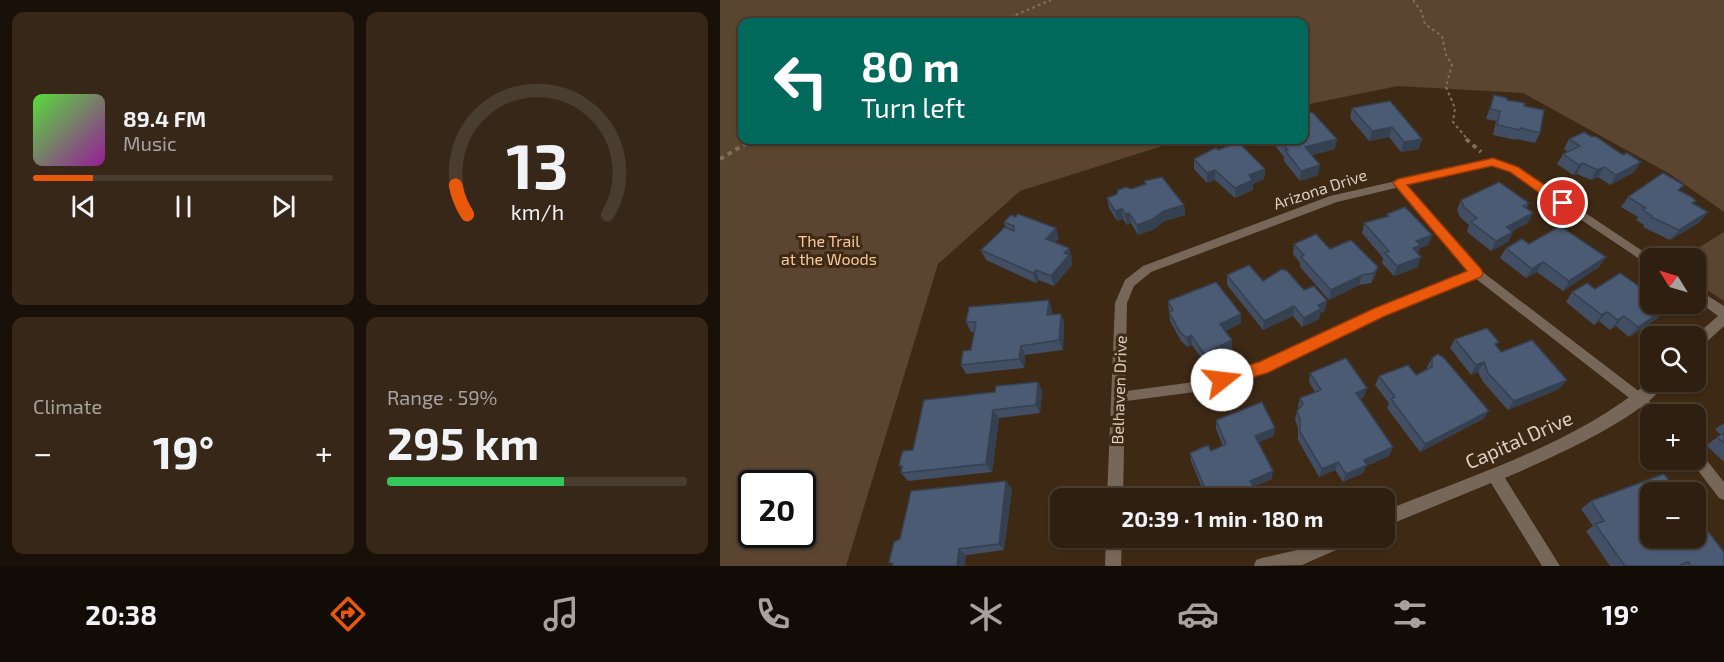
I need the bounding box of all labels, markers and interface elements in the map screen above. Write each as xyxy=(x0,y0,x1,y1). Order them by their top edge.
text: 80 m xyxy=(861,40,960,90)
icon: left xyxy=(762,42,840,120)
text: Turn left xyxy=(861,91,965,123)
text: 89.4 FM xyxy=(123,105,206,131)
text: 13 xyxy=(506,128,568,203)
text: Music xyxy=(123,131,177,155)
street label: Arizona Drive xyxy=(1271,164,1369,213)
pin xyxy=(1537,177,1588,228)
icon: arrive xyxy=(1546,186,1579,219)
icon: previous xyxy=(67,190,100,223)
icon: pause xyxy=(167,190,200,223)
icon: next xyxy=(267,190,300,223)
text: km/h xyxy=(510,200,564,225)
park label: The Trail at the Woods xyxy=(781,231,877,268)
north arrow xyxy=(1640,248,1706,314)
map controls xyxy=(1640,248,1706,548)
button: search xyxy=(1640,326,1706,392)
street label: Belhaven Drive xyxy=(1107,335,1130,445)
position arrow xyxy=(1190,348,1254,412)
text: Range · 59% xyxy=(387,385,497,409)
text: Climate xyxy=(33,394,102,418)
button: + xyxy=(1640,404,1706,470)
street label: Capital Drive xyxy=(1461,405,1576,473)
text: 295 km xyxy=(387,415,539,469)
text: 19° xyxy=(153,424,214,478)
text: − xyxy=(33,432,52,472)
text: + xyxy=(315,432,333,472)
speed limit sign: 20 xyxy=(738,470,816,548)
button: − xyxy=(1640,482,1706,548)
text: 20:39 · 1 min · 180 m xyxy=(1122,505,1323,531)
icon: directions xyxy=(327,593,369,635)
icon: music xyxy=(540,593,582,635)
icon: phone xyxy=(752,593,794,635)
icon: climate xyxy=(965,593,1007,635)
icon: car xyxy=(1177,593,1219,635)
icon: filters xyxy=(1389,593,1431,635)
text: 20:38 xyxy=(85,598,157,630)
text: 19° xyxy=(1602,598,1639,630)

